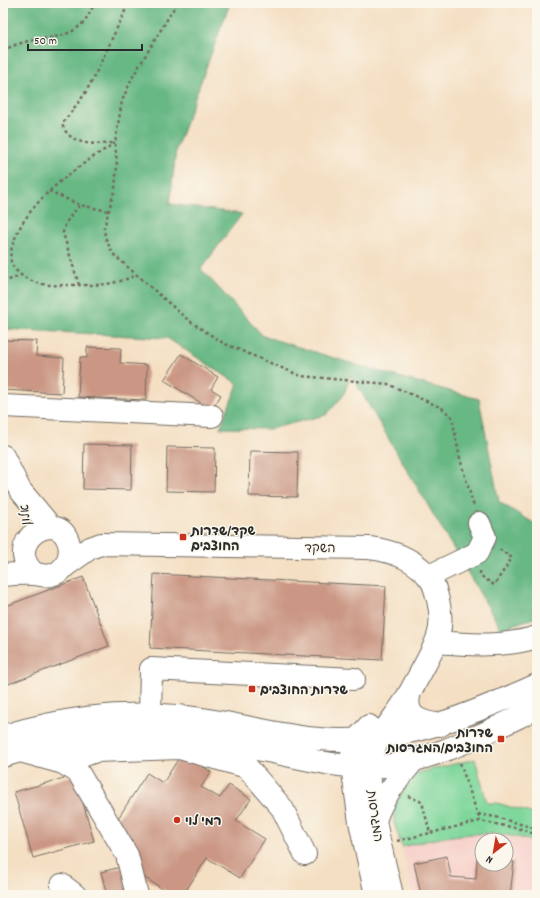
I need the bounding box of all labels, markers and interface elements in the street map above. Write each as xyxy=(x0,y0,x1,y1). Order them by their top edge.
scale bar xyxy=(28,26,142,52)
text: 50 m xyxy=(34,33,57,50)
street label: אלון xyxy=(16,504,37,526)
place label: שקד/שדרות החוצבים xyxy=(190,523,255,557)
marker: שקד/שדרות החוצבים xyxy=(178,532,188,542)
street label: השקד xyxy=(304,540,336,559)
place label: שדרות החוצבים xyxy=(260,682,349,701)
marker: שדרות החוצבים xyxy=(247,684,257,694)
place label: שדרות החוצבים/המגרסות xyxy=(385,725,494,759)
marker: שדרות החוצבים/המגרסות xyxy=(496,734,506,744)
street label: המגרסות xyxy=(360,788,387,844)
place label: רמי לוי xyxy=(185,813,222,832)
marker: רמי לוי xyxy=(172,815,182,825)
north arrow xyxy=(474,832,514,872)
text: N xyxy=(483,850,496,867)

